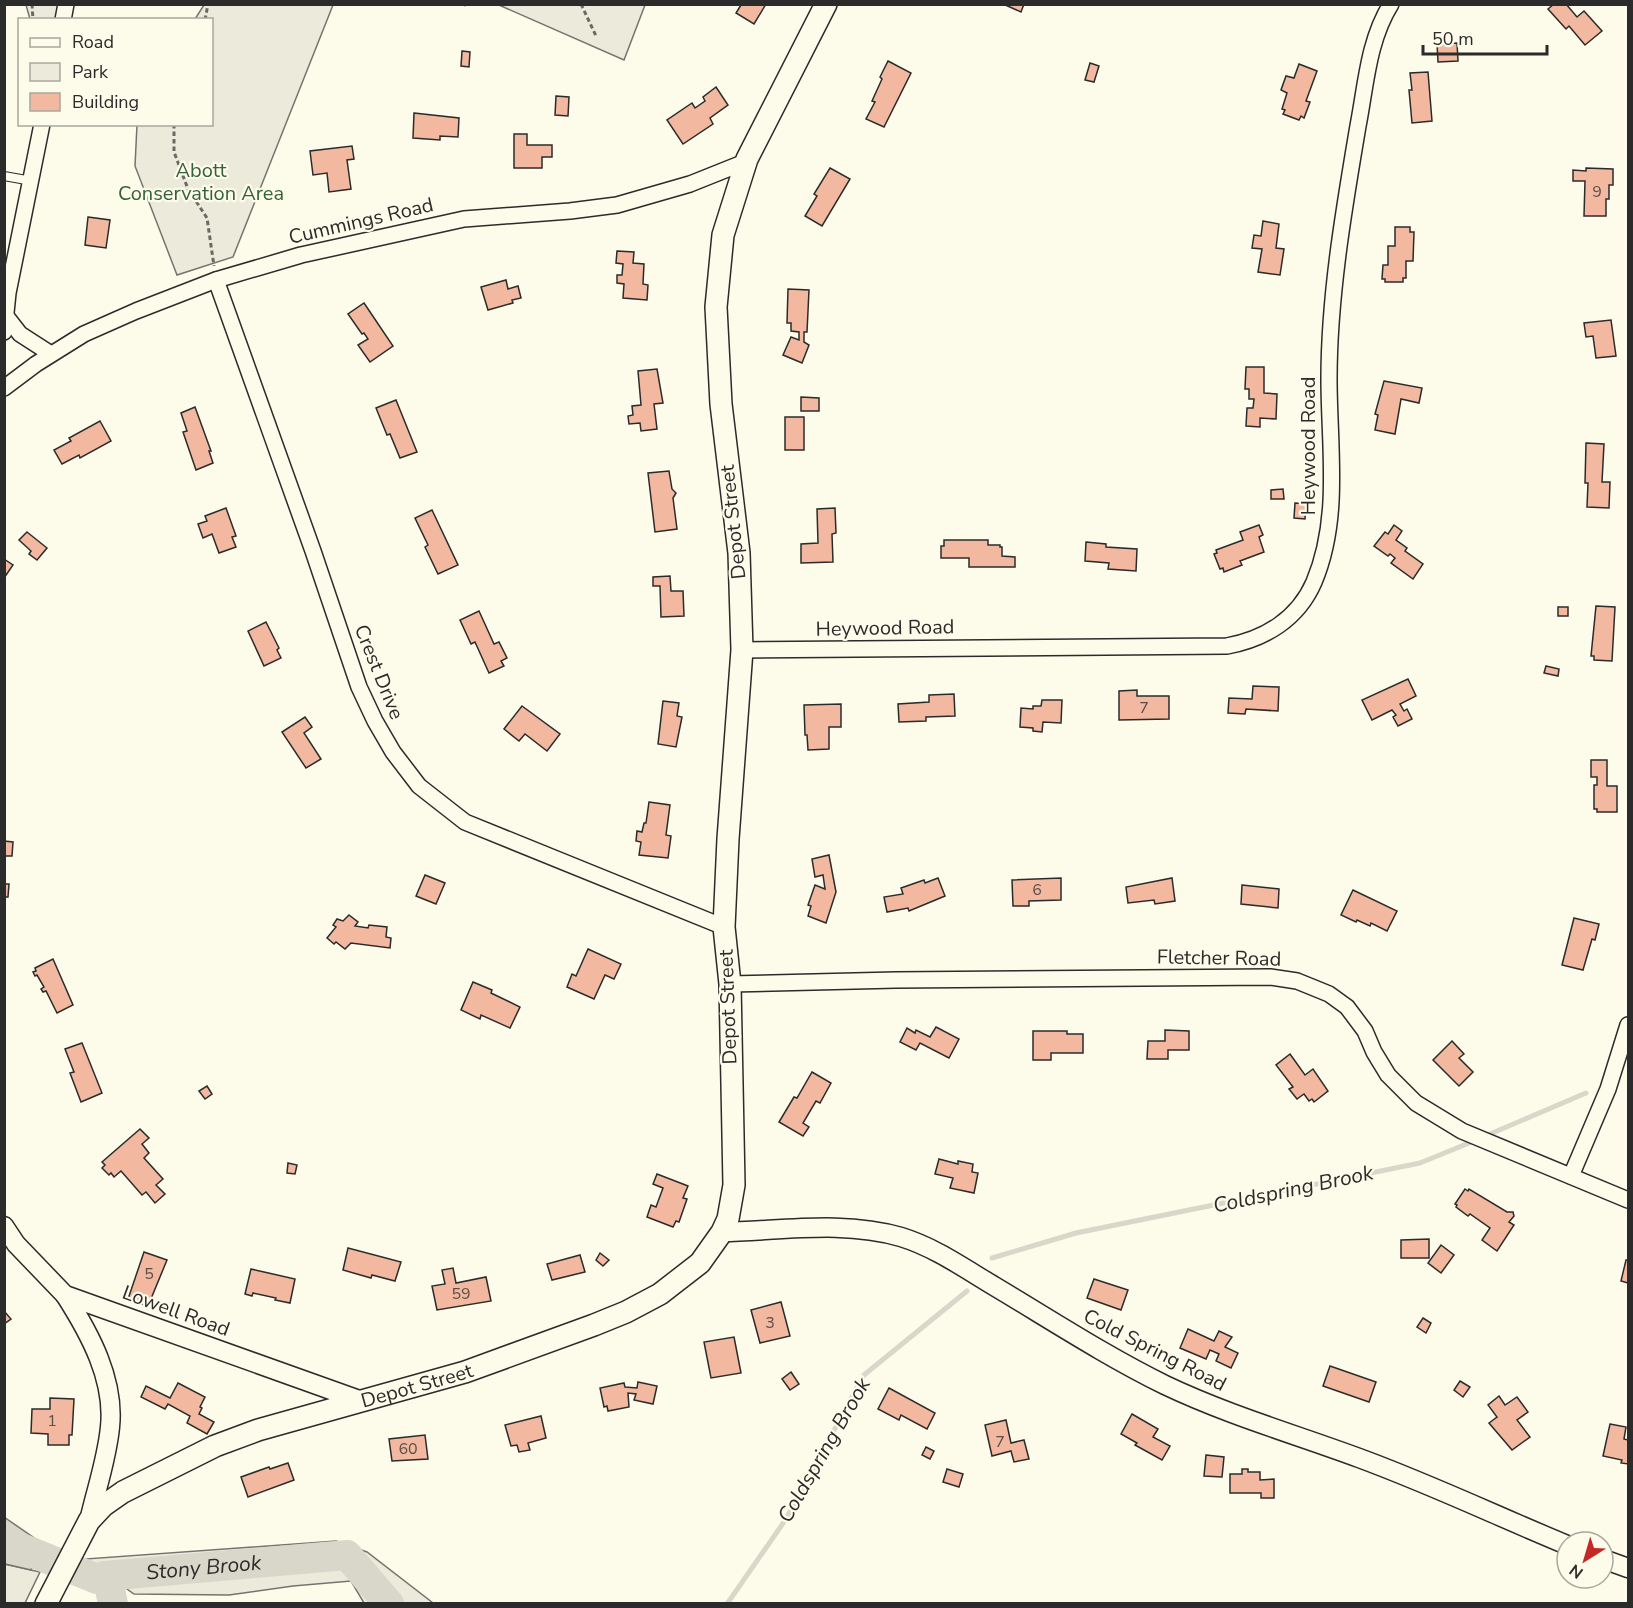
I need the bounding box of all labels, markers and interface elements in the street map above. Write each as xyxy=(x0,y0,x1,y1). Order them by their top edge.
legend xyxy=(18,18,213,126)
scale bar xyxy=(1423,18,1548,56)
text: 50 m xyxy=(1432,27,1474,51)
text: Road xyxy=(72,30,114,54)
text: Park xyxy=(72,60,109,84)
text: Building xyxy=(72,90,139,114)
park label: Abott Conservation Area xyxy=(118,157,284,207)
house number: 9 xyxy=(1592,181,1602,203)
street label: Cummings Road xyxy=(286,191,436,251)
street label: Heywood Road xyxy=(1295,377,1322,515)
street label: Depot Street xyxy=(713,462,752,581)
street label: Heywood Road xyxy=(815,613,955,643)
street label: Crest Drive xyxy=(348,620,410,724)
house number: 7 xyxy=(1139,697,1149,719)
house number: 6 xyxy=(1032,879,1042,901)
street label: Fletcher Road xyxy=(1157,943,1281,973)
street label: Depot Street xyxy=(712,948,743,1065)
water label: Coldspring Brook xyxy=(1210,1158,1376,1220)
house number: 5 xyxy=(144,1263,154,1285)
street label: Lowell Road xyxy=(118,1279,234,1343)
house number: 59 xyxy=(451,1283,471,1305)
street label: Cold Spring Road xyxy=(1079,1302,1231,1398)
house number: 3 xyxy=(765,1312,775,1334)
street label: Depot Street xyxy=(358,1356,477,1414)
water label: Coldspring Brook xyxy=(771,1372,877,1528)
house number: 1 xyxy=(47,1410,57,1432)
house number: 7 xyxy=(995,1431,1005,1453)
house number: 60 xyxy=(398,1438,418,1460)
north arrow xyxy=(1555,1530,1615,1590)
water label: Stony Brook xyxy=(145,1548,263,1586)
text: N xyxy=(1565,1559,1588,1584)

